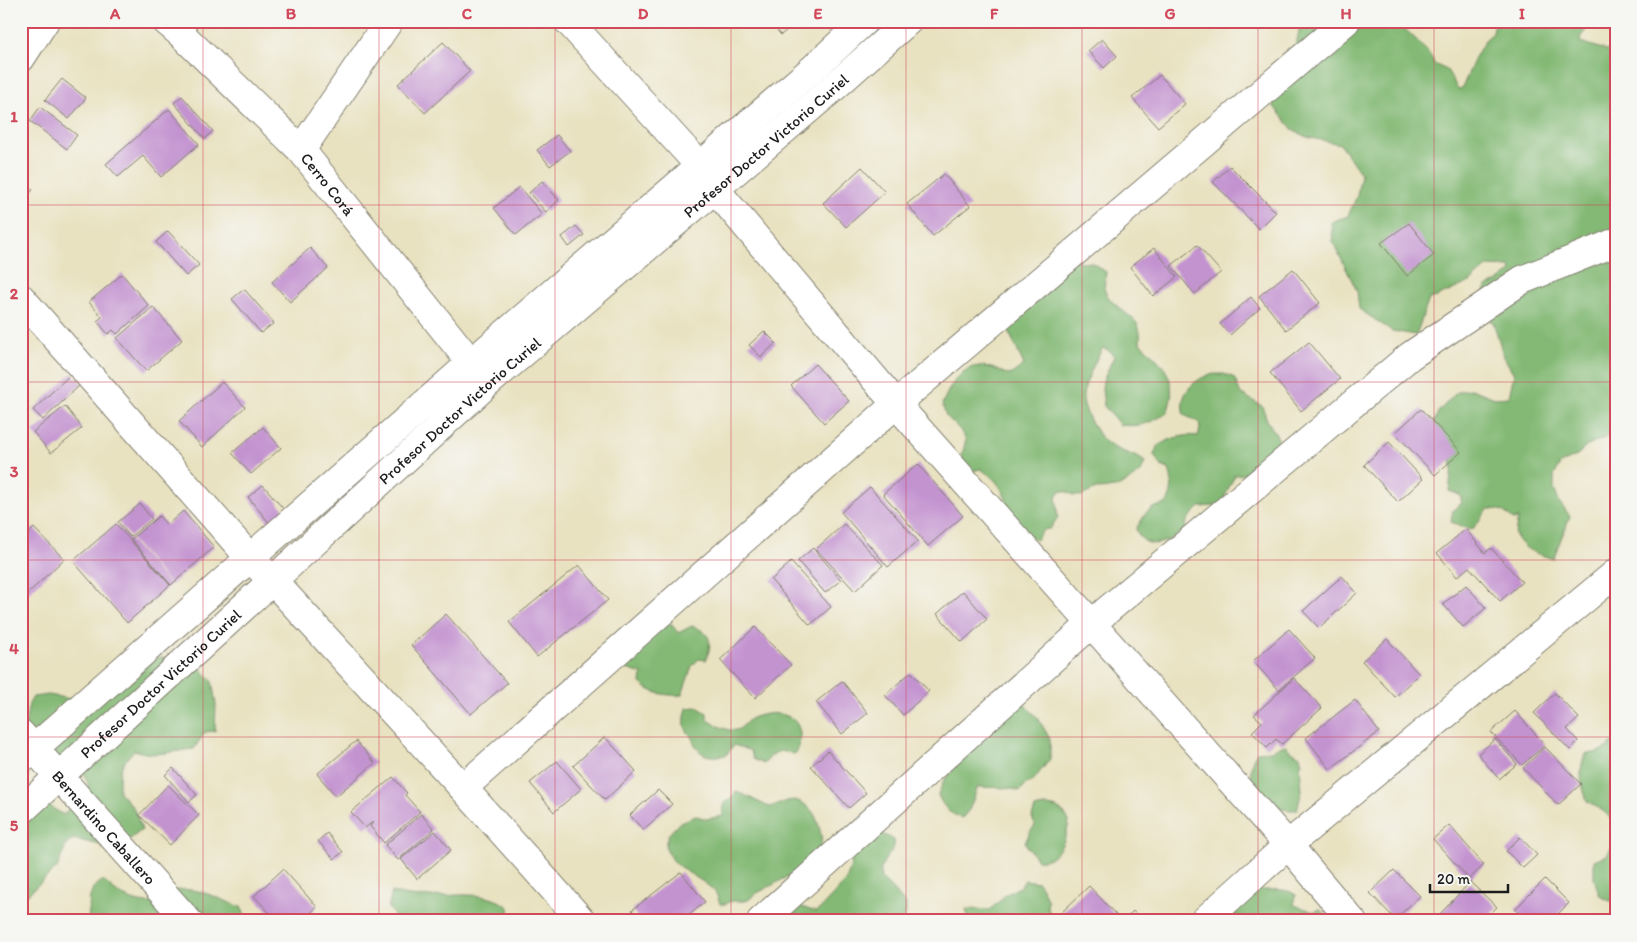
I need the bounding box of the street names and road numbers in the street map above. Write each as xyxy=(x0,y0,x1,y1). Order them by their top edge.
street label: Profesor Doctor Victorio Curiel xyxy=(679,69,853,221)
street label: Cerro Corá xyxy=(297,148,359,220)
street label: Profesor Doctor Victorio Curiel xyxy=(375,332,545,488)
street label: Profesor Doctor Victorio Curiel xyxy=(76,605,245,762)
street label: Bernardino Caballero xyxy=(48,766,160,888)

